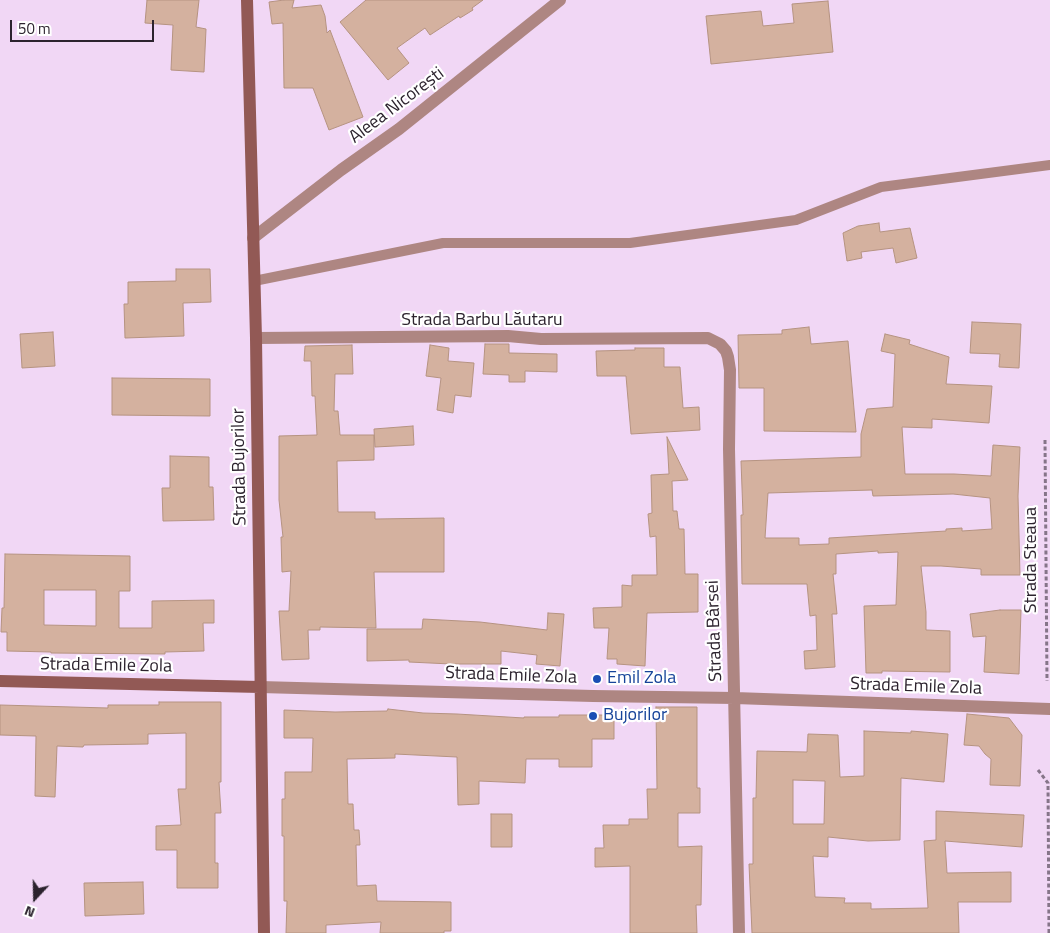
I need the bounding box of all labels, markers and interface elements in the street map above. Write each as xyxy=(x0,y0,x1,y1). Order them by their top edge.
scale bar xyxy=(12,10,156,42)
text: 50 m xyxy=(18,17,51,40)
street label: Aleea Nicorești xyxy=(345,63,449,149)
street label: Strada Barbu Lăutaru xyxy=(401,310,563,332)
street label: Strada Bujorilor xyxy=(228,408,252,526)
street label: Strada Steaua xyxy=(1021,507,1043,613)
street label: Strada Bârsei xyxy=(702,580,728,682)
street label: Strada Emile Zola xyxy=(40,654,172,678)
street label: Strada Emile Zola xyxy=(445,663,577,689)
place label: Emil Zola xyxy=(607,668,676,690)
marker: Emil Zola xyxy=(591,673,603,685)
street label: Strada Emile Zola xyxy=(850,674,982,700)
place label: Bujorilor xyxy=(603,705,667,727)
marker: Bujorilor xyxy=(587,710,599,722)
north arrow xyxy=(10,873,60,923)
text: N xyxy=(21,901,38,924)

